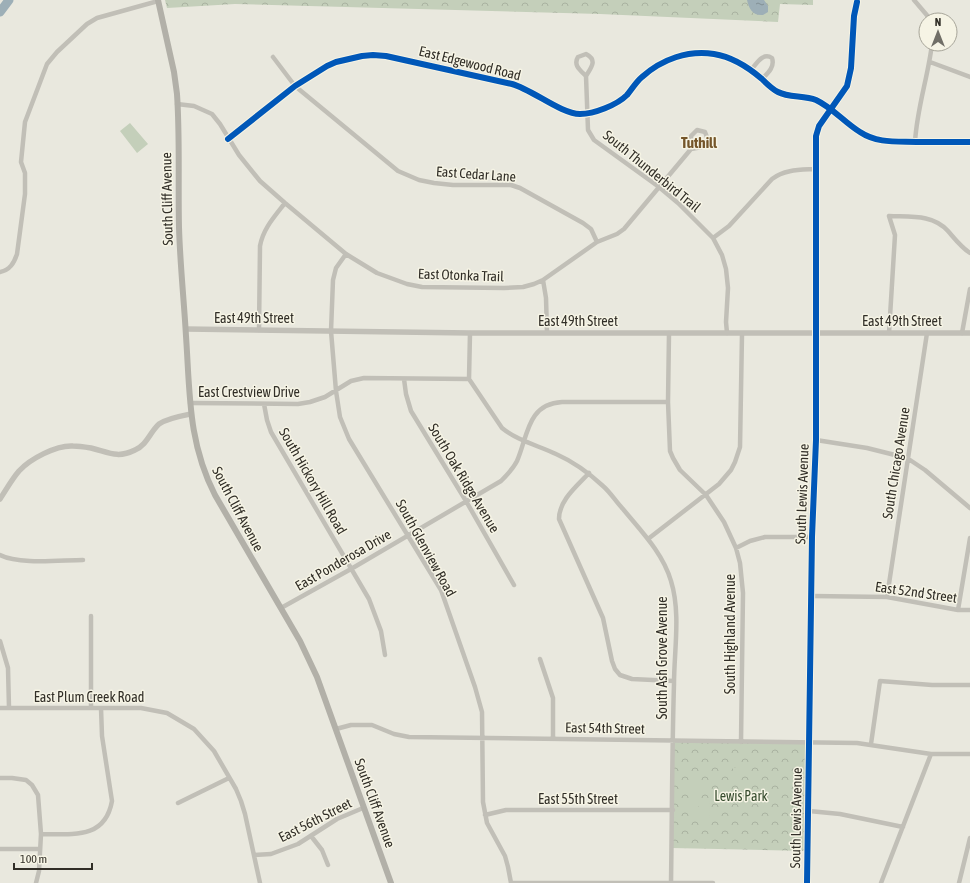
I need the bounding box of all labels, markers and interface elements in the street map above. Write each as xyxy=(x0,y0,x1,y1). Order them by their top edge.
north arrow xyxy=(918,12,958,52)
text: N xyxy=(935,16,941,28)
street label: East Edgewood Road xyxy=(417,43,523,83)
street label: South Thunderbird Trail xyxy=(600,127,704,215)
district label: Tuthill xyxy=(681,134,718,151)
street label: South Cliff Avenue xyxy=(158,152,176,246)
street label: East Cedar Lane xyxy=(435,163,517,185)
street label: East Otonka Trail xyxy=(418,266,505,285)
street label: East 49th Street xyxy=(214,310,294,326)
street label: East 49th Street xyxy=(538,313,618,329)
street label: East 49th Street xyxy=(862,313,942,329)
street label: East Crestview Drive xyxy=(198,384,300,400)
street label: South Chicago Avenue xyxy=(879,406,913,520)
street label: South Oak Ridge Avenue xyxy=(425,421,503,535)
street label: South Hickory Hill Road xyxy=(276,425,350,537)
street label: South Lewis Avenue xyxy=(792,443,812,545)
street label: South Cliff Avenue xyxy=(209,464,267,554)
street label: South Glenview Road xyxy=(393,497,459,599)
street label: East Ponderosa Drive xyxy=(292,526,394,594)
street label: South Highland Avenue xyxy=(722,574,738,694)
street label: East 52nd Street xyxy=(874,578,958,606)
street label: South Ash Grove Avenue xyxy=(654,596,670,720)
street label: East Plum Creek Road xyxy=(34,689,144,705)
street label: East 54th Street xyxy=(565,719,645,737)
street label: South Cliff Avenue xyxy=(352,756,398,850)
street label: South Lewis Avenue xyxy=(787,767,805,869)
park label: Lewis Park xyxy=(714,788,768,804)
street label: East 55th Street xyxy=(538,791,618,807)
street label: East 56th Street xyxy=(276,795,354,845)
scale bar xyxy=(14,845,92,871)
text: 100 m xyxy=(20,852,47,866)

